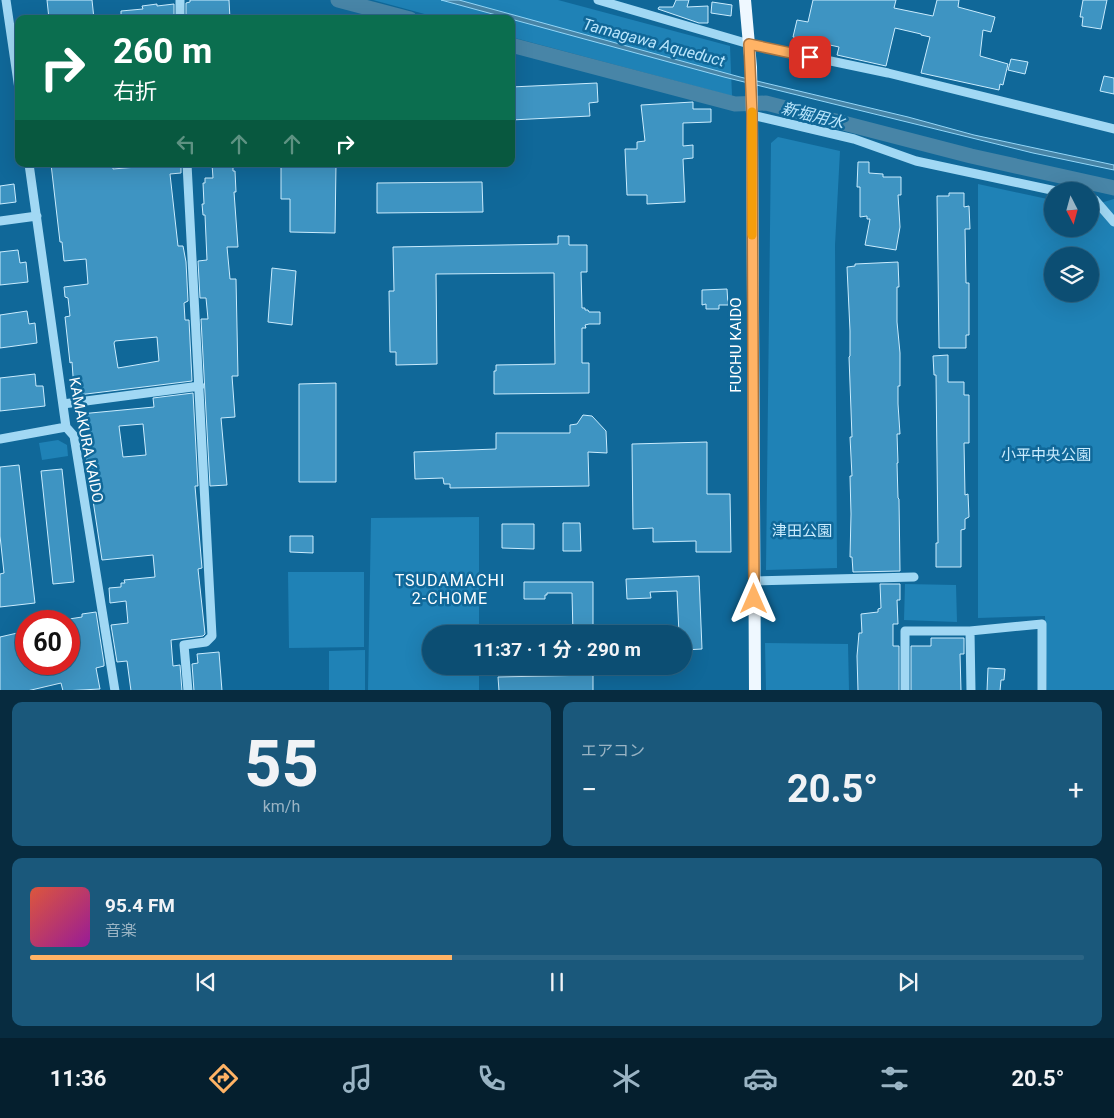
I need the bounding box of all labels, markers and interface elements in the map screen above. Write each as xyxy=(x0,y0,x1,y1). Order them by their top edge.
water label: Tamagawa Aqueduct xyxy=(581,14,728,71)
text: 260 m xyxy=(113,31,212,72)
icon: right xyxy=(30,35,95,100)
pin xyxy=(789,36,831,78)
icon: arrive xyxy=(796,43,824,71)
text: 右折 xyxy=(113,79,157,104)
water label: 新堀用水 xyxy=(780,99,848,133)
icon: left xyxy=(172,130,200,158)
icon: ahead xyxy=(225,130,253,158)
icon: ahead xyxy=(278,130,306,158)
icon: right xyxy=(331,130,359,158)
north arrow xyxy=(1044,182,1099,238)
map controls xyxy=(1044,182,1099,302)
button: layers xyxy=(1044,247,1099,302)
street label: FUCHU KAIDO xyxy=(727,297,745,393)
street label: KAMAKURA KAIDO xyxy=(65,376,107,504)
park label: 小平中央公園 xyxy=(1001,446,1091,464)
park label: 津田公園 xyxy=(772,522,832,540)
district label: TSUDAMACHI 2-CHOME xyxy=(395,571,505,608)
position arrow xyxy=(727,572,779,624)
speed limit sign: 60 xyxy=(15,610,80,675)
text: 11:37 · 1 分 · 290 m xyxy=(473,638,641,661)
text: 55 xyxy=(244,726,319,802)
text: エアコン xyxy=(581,741,645,760)
text: 20.5° xyxy=(787,767,878,811)
text: − xyxy=(581,773,597,806)
text: + xyxy=(1068,773,1084,806)
text: km/h xyxy=(263,797,300,816)
text: 95.4 FM xyxy=(105,894,175,917)
text: 音楽 xyxy=(105,921,137,940)
icon: previous xyxy=(192,968,220,996)
icon: pause xyxy=(543,968,571,996)
icon: next xyxy=(894,968,922,996)
icon: directions xyxy=(206,1061,241,1096)
icon: music xyxy=(340,1061,375,1096)
icon: phone xyxy=(474,1061,509,1096)
icon: climate xyxy=(609,1061,644,1096)
icon: car xyxy=(743,1061,778,1096)
icon: filters xyxy=(877,1061,912,1096)
text: 11:36 xyxy=(50,1066,106,1091)
text: 20.5° xyxy=(1011,1066,1064,1091)

